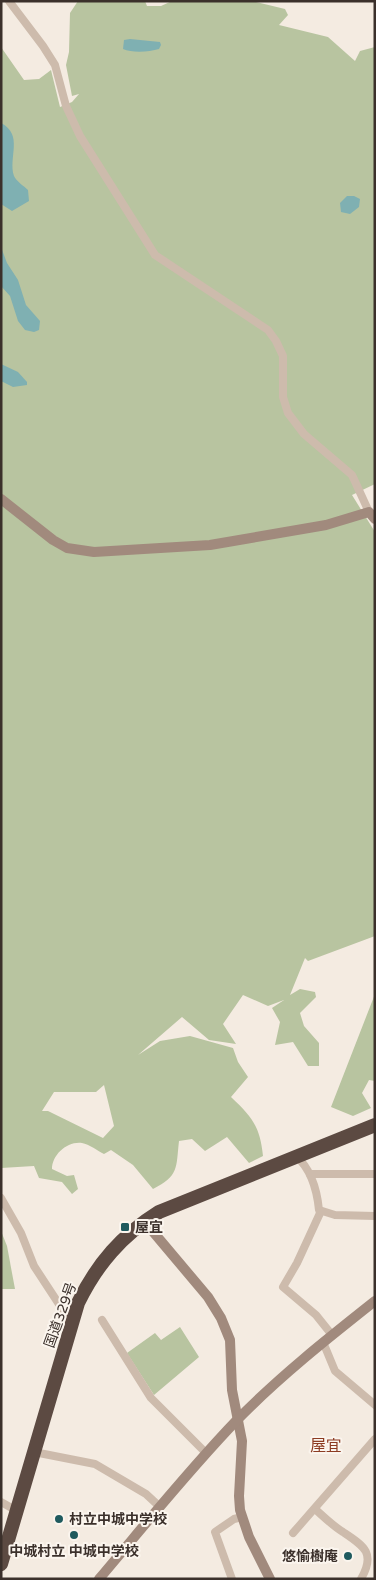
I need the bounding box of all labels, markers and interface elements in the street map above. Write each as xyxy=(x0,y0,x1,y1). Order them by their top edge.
place label: 屋宜 xyxy=(135,1219,163,1236)
marker: 屋宜 xyxy=(119,1221,131,1233)
street label: 国道329号 xyxy=(41,1280,80,1350)
district label: 屋宜 xyxy=(310,1436,342,1456)
place label: 村立中城中学校 xyxy=(69,1511,167,1528)
marker: 村立中城中学校 xyxy=(53,1513,65,1525)
marker: 中城村立 中城中学校 xyxy=(68,1529,80,1541)
place label: 中城村立 中城中学校 xyxy=(9,1543,139,1560)
place label: 悠愉樹庵 xyxy=(282,1548,338,1565)
marker: 悠愉樹庵 xyxy=(342,1550,354,1562)

